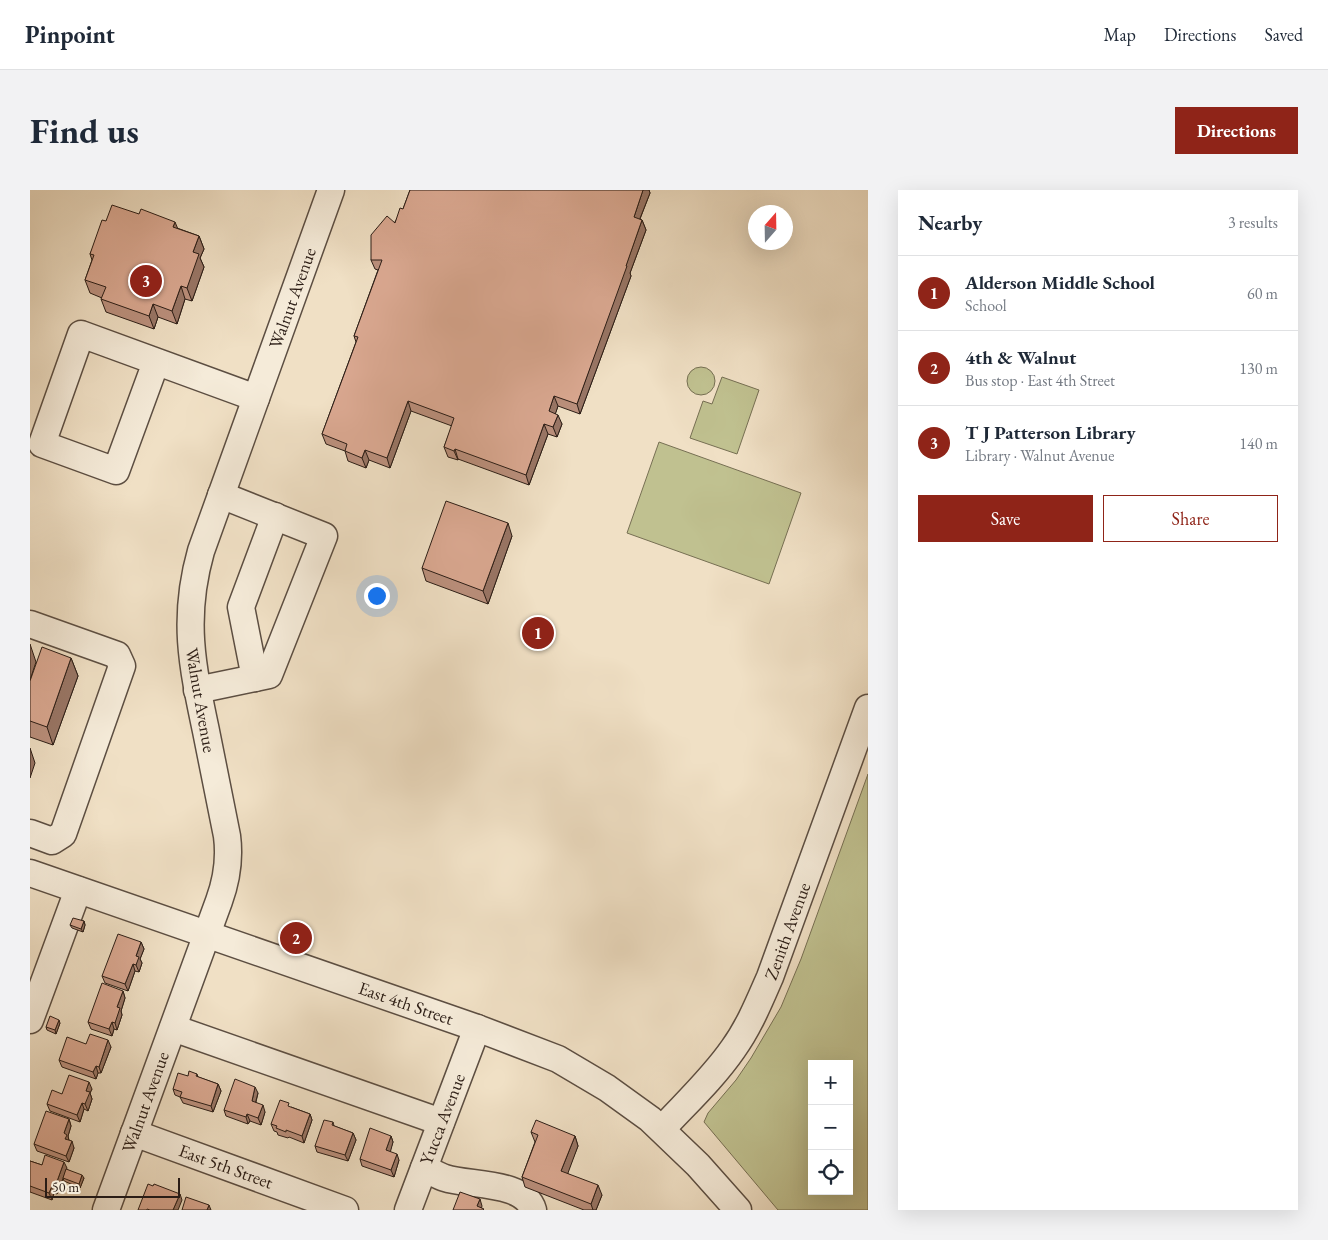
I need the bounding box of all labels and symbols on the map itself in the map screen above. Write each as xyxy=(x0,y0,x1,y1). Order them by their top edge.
north arrow xyxy=(748,205,793,250)
street label: Walnut Avenue xyxy=(263,244,321,352)
pin: 3 xyxy=(130,262,162,300)
your location xyxy=(364,583,390,609)
pin: 1 xyxy=(522,614,554,652)
street label: Walnut Avenue xyxy=(180,646,222,754)
street label: Zenith Avenue xyxy=(759,879,815,983)
pin: 2 xyxy=(280,919,312,957)
street label: East 4th Street xyxy=(356,976,457,1030)
street label: Walnut Avenue xyxy=(116,1048,174,1156)
street label: Yucca Avenue xyxy=(414,1070,470,1168)
street label: East 5th Street xyxy=(176,1138,277,1194)
scale bar xyxy=(45,1175,180,1198)

